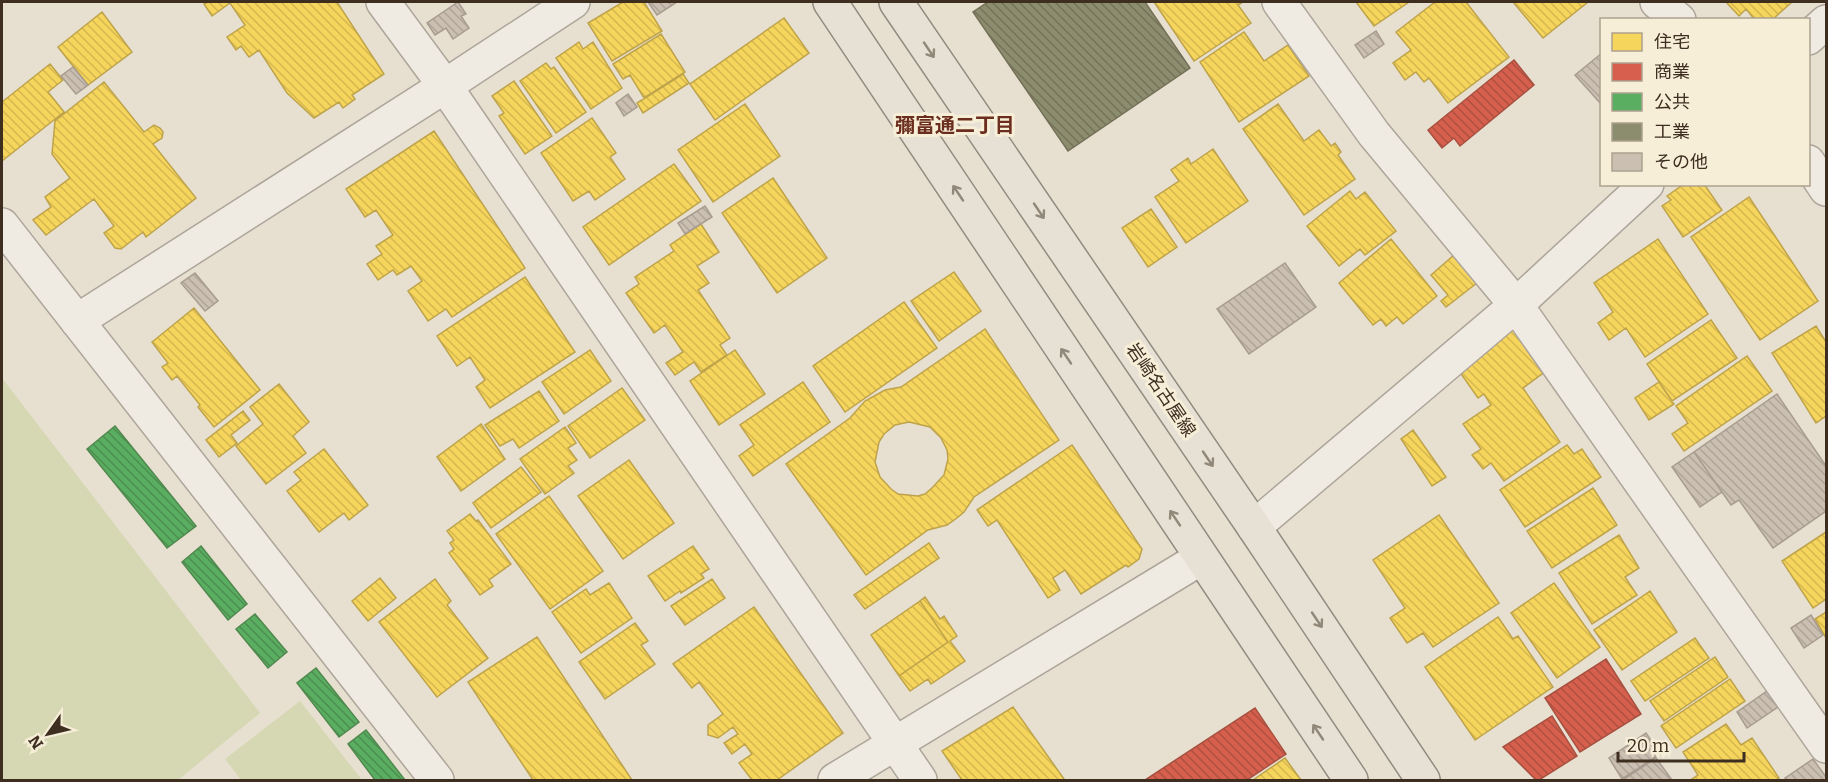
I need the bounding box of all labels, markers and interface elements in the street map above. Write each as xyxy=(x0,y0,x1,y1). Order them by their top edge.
legend xyxy=(1600,18,1810,186)
text: 住宅 xyxy=(1654,31,1690,53)
one-way arrow xyxy=(923,41,935,57)
text: 商業 xyxy=(1654,61,1690,83)
text: 公共 xyxy=(1654,91,1690,113)
district label: 彌富通二丁目 xyxy=(895,113,1015,137)
text: 工業 xyxy=(1654,121,1690,143)
text: その他 xyxy=(1654,151,1708,173)
one-way arrow xyxy=(952,186,964,202)
one-way arrow xyxy=(1033,202,1045,218)
street label: 岩崎名古屋線 xyxy=(1122,339,1200,441)
one-way arrow xyxy=(1060,348,1072,364)
one-way arrow xyxy=(1202,450,1214,466)
one-way arrow xyxy=(1168,509,1181,526)
one-way arrow xyxy=(1311,612,1323,628)
north arrow xyxy=(18,704,78,764)
one-way arrow xyxy=(1312,724,1324,741)
scale bar xyxy=(1618,725,1744,763)
text: N xyxy=(25,732,47,753)
text: 20 m xyxy=(1627,735,1669,757)

